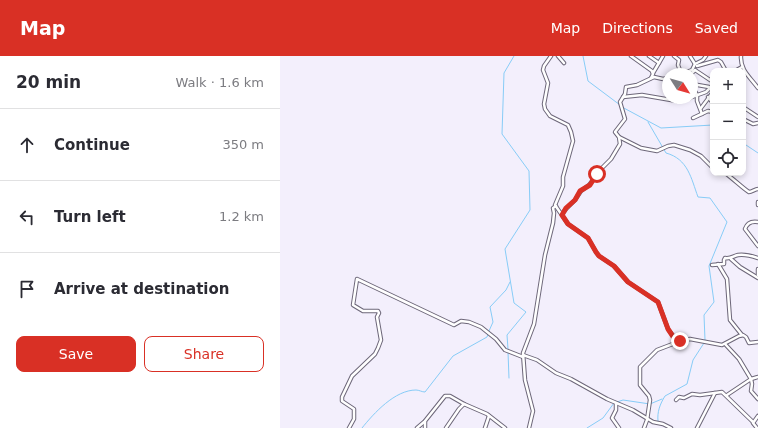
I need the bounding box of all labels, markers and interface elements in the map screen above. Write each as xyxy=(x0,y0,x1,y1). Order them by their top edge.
text: Map xyxy=(20,17,65,39)
text: Map xyxy=(551,20,580,36)
text: Directions xyxy=(602,20,673,36)
text: Saved xyxy=(695,20,738,36)
north arrow xyxy=(662,68,698,104)
map controls xyxy=(710,68,746,176)
button: + xyxy=(710,68,746,104)
text: 20 min xyxy=(16,72,81,92)
text: Walk · 1.6 km xyxy=(175,75,264,90)
button: − xyxy=(710,104,746,140)
icon: ahead xyxy=(16,134,38,156)
text: Continue xyxy=(54,136,130,154)
text: 350 m xyxy=(222,137,264,152)
button: locate xyxy=(710,140,746,176)
route start xyxy=(588,165,606,183)
icon: left xyxy=(16,206,38,228)
text: Turn left xyxy=(54,208,126,226)
text: 1.2 km xyxy=(219,209,264,224)
icon: arrive xyxy=(16,278,38,300)
text: Arrive at destination xyxy=(54,280,229,298)
route end xyxy=(671,332,689,350)
button: Save xyxy=(16,336,136,372)
button: Share xyxy=(144,336,264,372)

